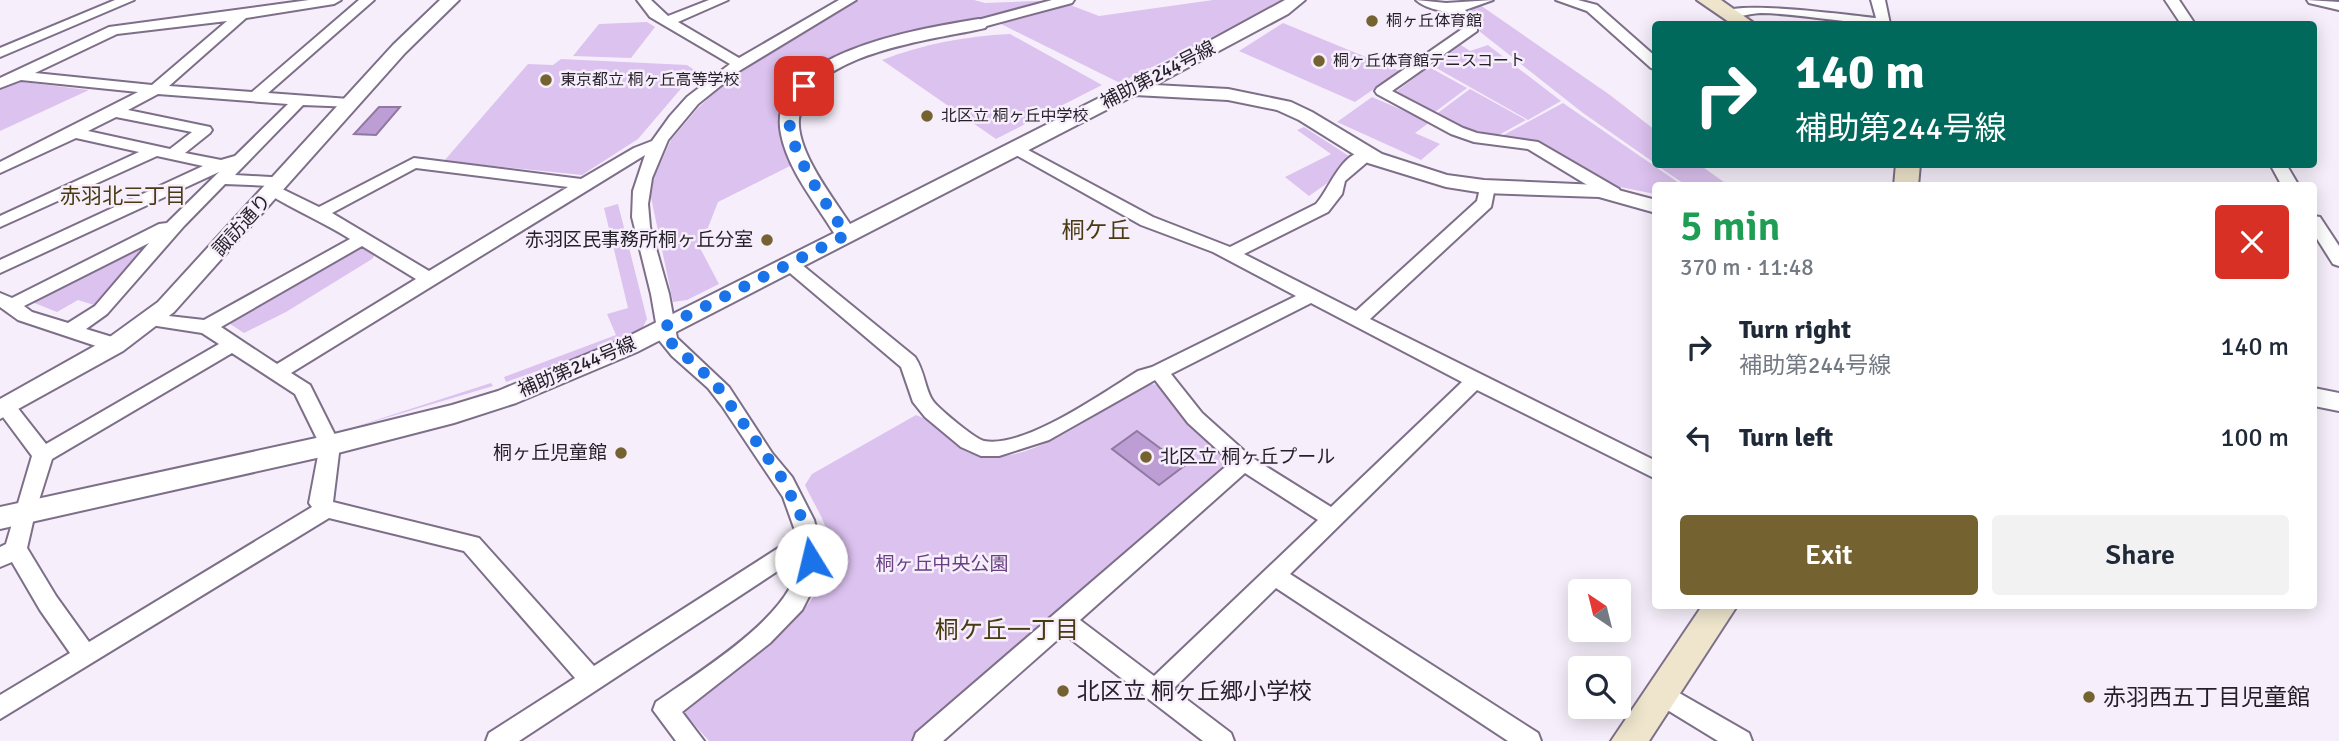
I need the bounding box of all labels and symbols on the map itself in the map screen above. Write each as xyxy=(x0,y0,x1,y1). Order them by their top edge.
place label: 桐ヶ丘体育館 xyxy=(1386,11,1482,31)
marker: 桐ヶ丘体育館 xyxy=(1364,13,1380,29)
street label: 補助第244号線 xyxy=(1097,36,1219,114)
place label: 桐ヶ丘体育館テニスコート xyxy=(1333,51,1525,71)
marker: 桐ヶ丘体育館テニスコート xyxy=(1311,53,1327,69)
pin xyxy=(774,56,834,116)
place label: 東京都立 桐ヶ丘高等学校 xyxy=(560,70,740,90)
marker: 東京都立 桐ヶ丘高等学校 xyxy=(538,72,554,88)
place label: 北区立 桐ヶ丘中学校 xyxy=(941,106,1089,126)
marker: 北区立 桐ヶ丘中学校 xyxy=(919,108,935,124)
district label: 赤羽北三丁目 xyxy=(60,183,186,209)
street label: 諏訪通り xyxy=(208,189,276,261)
district label: 桐ケ丘 xyxy=(1062,216,1131,245)
place label: 赤羽区民事務所桐ヶ丘分室 xyxy=(525,228,753,252)
marker: 赤羽区民事務所桐ヶ丘分室 xyxy=(759,232,775,248)
street label: 補助第244号線 xyxy=(514,331,640,403)
place label: 桐ヶ丘児童館 xyxy=(493,441,607,465)
marker: 桐ヶ丘児童館 xyxy=(613,445,629,461)
place label: 北区立 桐ヶ丘プール xyxy=(1160,445,1335,469)
marker: 北区立 桐ヶ丘プール xyxy=(1138,449,1154,465)
position arrow xyxy=(774,523,848,597)
park label: 桐ヶ丘中央公園 xyxy=(875,552,1009,576)
north arrow xyxy=(1568,579,1631,642)
district label: 桐ケ丘一丁目 xyxy=(935,615,1079,645)
place label: 北区立 桐ヶ丘郷小学校 xyxy=(1077,677,1312,706)
marker: 北区立 桐ヶ丘郷小学校 xyxy=(1055,683,1071,699)
place label: 赤羽西五丁目児童館 xyxy=(2103,683,2310,712)
marker: 赤羽西五丁目児童館 xyxy=(2081,689,2097,705)

